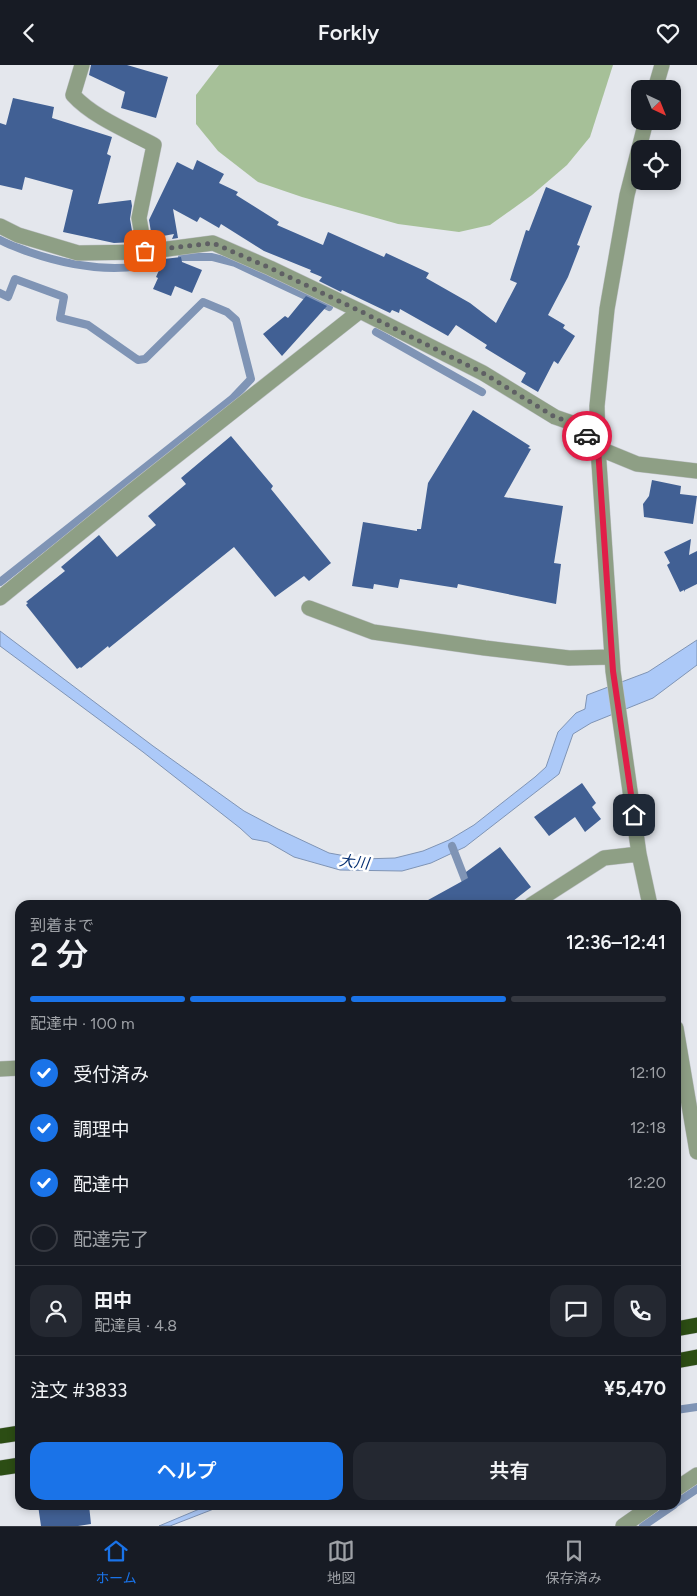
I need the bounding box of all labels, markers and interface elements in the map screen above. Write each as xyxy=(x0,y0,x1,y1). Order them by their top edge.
icon: back xyxy=(15,19,43,47)
text: Forkly xyxy=(318,19,379,46)
icon: heart xyxy=(654,19,682,47)
north arrow xyxy=(631,80,681,130)
map controls xyxy=(631,80,681,190)
button: locate xyxy=(631,140,681,190)
pin xyxy=(124,230,166,272)
icon: bag xyxy=(131,237,159,265)
courier xyxy=(562,411,612,461)
icon: car xyxy=(573,422,601,450)
pin xyxy=(613,794,655,836)
icon: home xyxy=(620,801,648,829)
water label: 大川 xyxy=(338,851,372,873)
text: 到着まで xyxy=(30,916,94,935)
text: 12:36–12:41 xyxy=(566,931,666,954)
text: 2 分 xyxy=(30,936,88,974)
text: 配達中 · 100 m xyxy=(30,1014,135,1033)
icon: check xyxy=(30,1059,58,1087)
text: 受付済み xyxy=(73,1063,149,1086)
text: 12:10 xyxy=(630,1063,666,1082)
icon: check xyxy=(30,1114,58,1142)
text: 調理中 xyxy=(73,1118,130,1141)
text: 12:18 xyxy=(630,1118,666,1137)
icon: check xyxy=(30,1169,58,1197)
text: 配達中 xyxy=(73,1173,130,1196)
text: 12:20 xyxy=(627,1173,666,1192)
text: 配達完了 xyxy=(73,1228,149,1251)
button: person xyxy=(30,1285,82,1337)
button: chat xyxy=(550,1285,602,1337)
button: phone xyxy=(614,1285,666,1337)
text: 田中 xyxy=(94,1289,132,1312)
text: 配達員 · 4.8 xyxy=(94,1316,177,1335)
text: ¥5,470 xyxy=(604,1377,666,1400)
text: 注文 #3833 xyxy=(30,1379,127,1402)
button: ヘルプ xyxy=(30,1442,343,1500)
button: 共有 xyxy=(353,1442,666,1500)
tab: ホーム xyxy=(95,1537,137,1587)
tab: 地図 xyxy=(327,1537,355,1587)
tab: 保存済み xyxy=(546,1537,602,1587)

